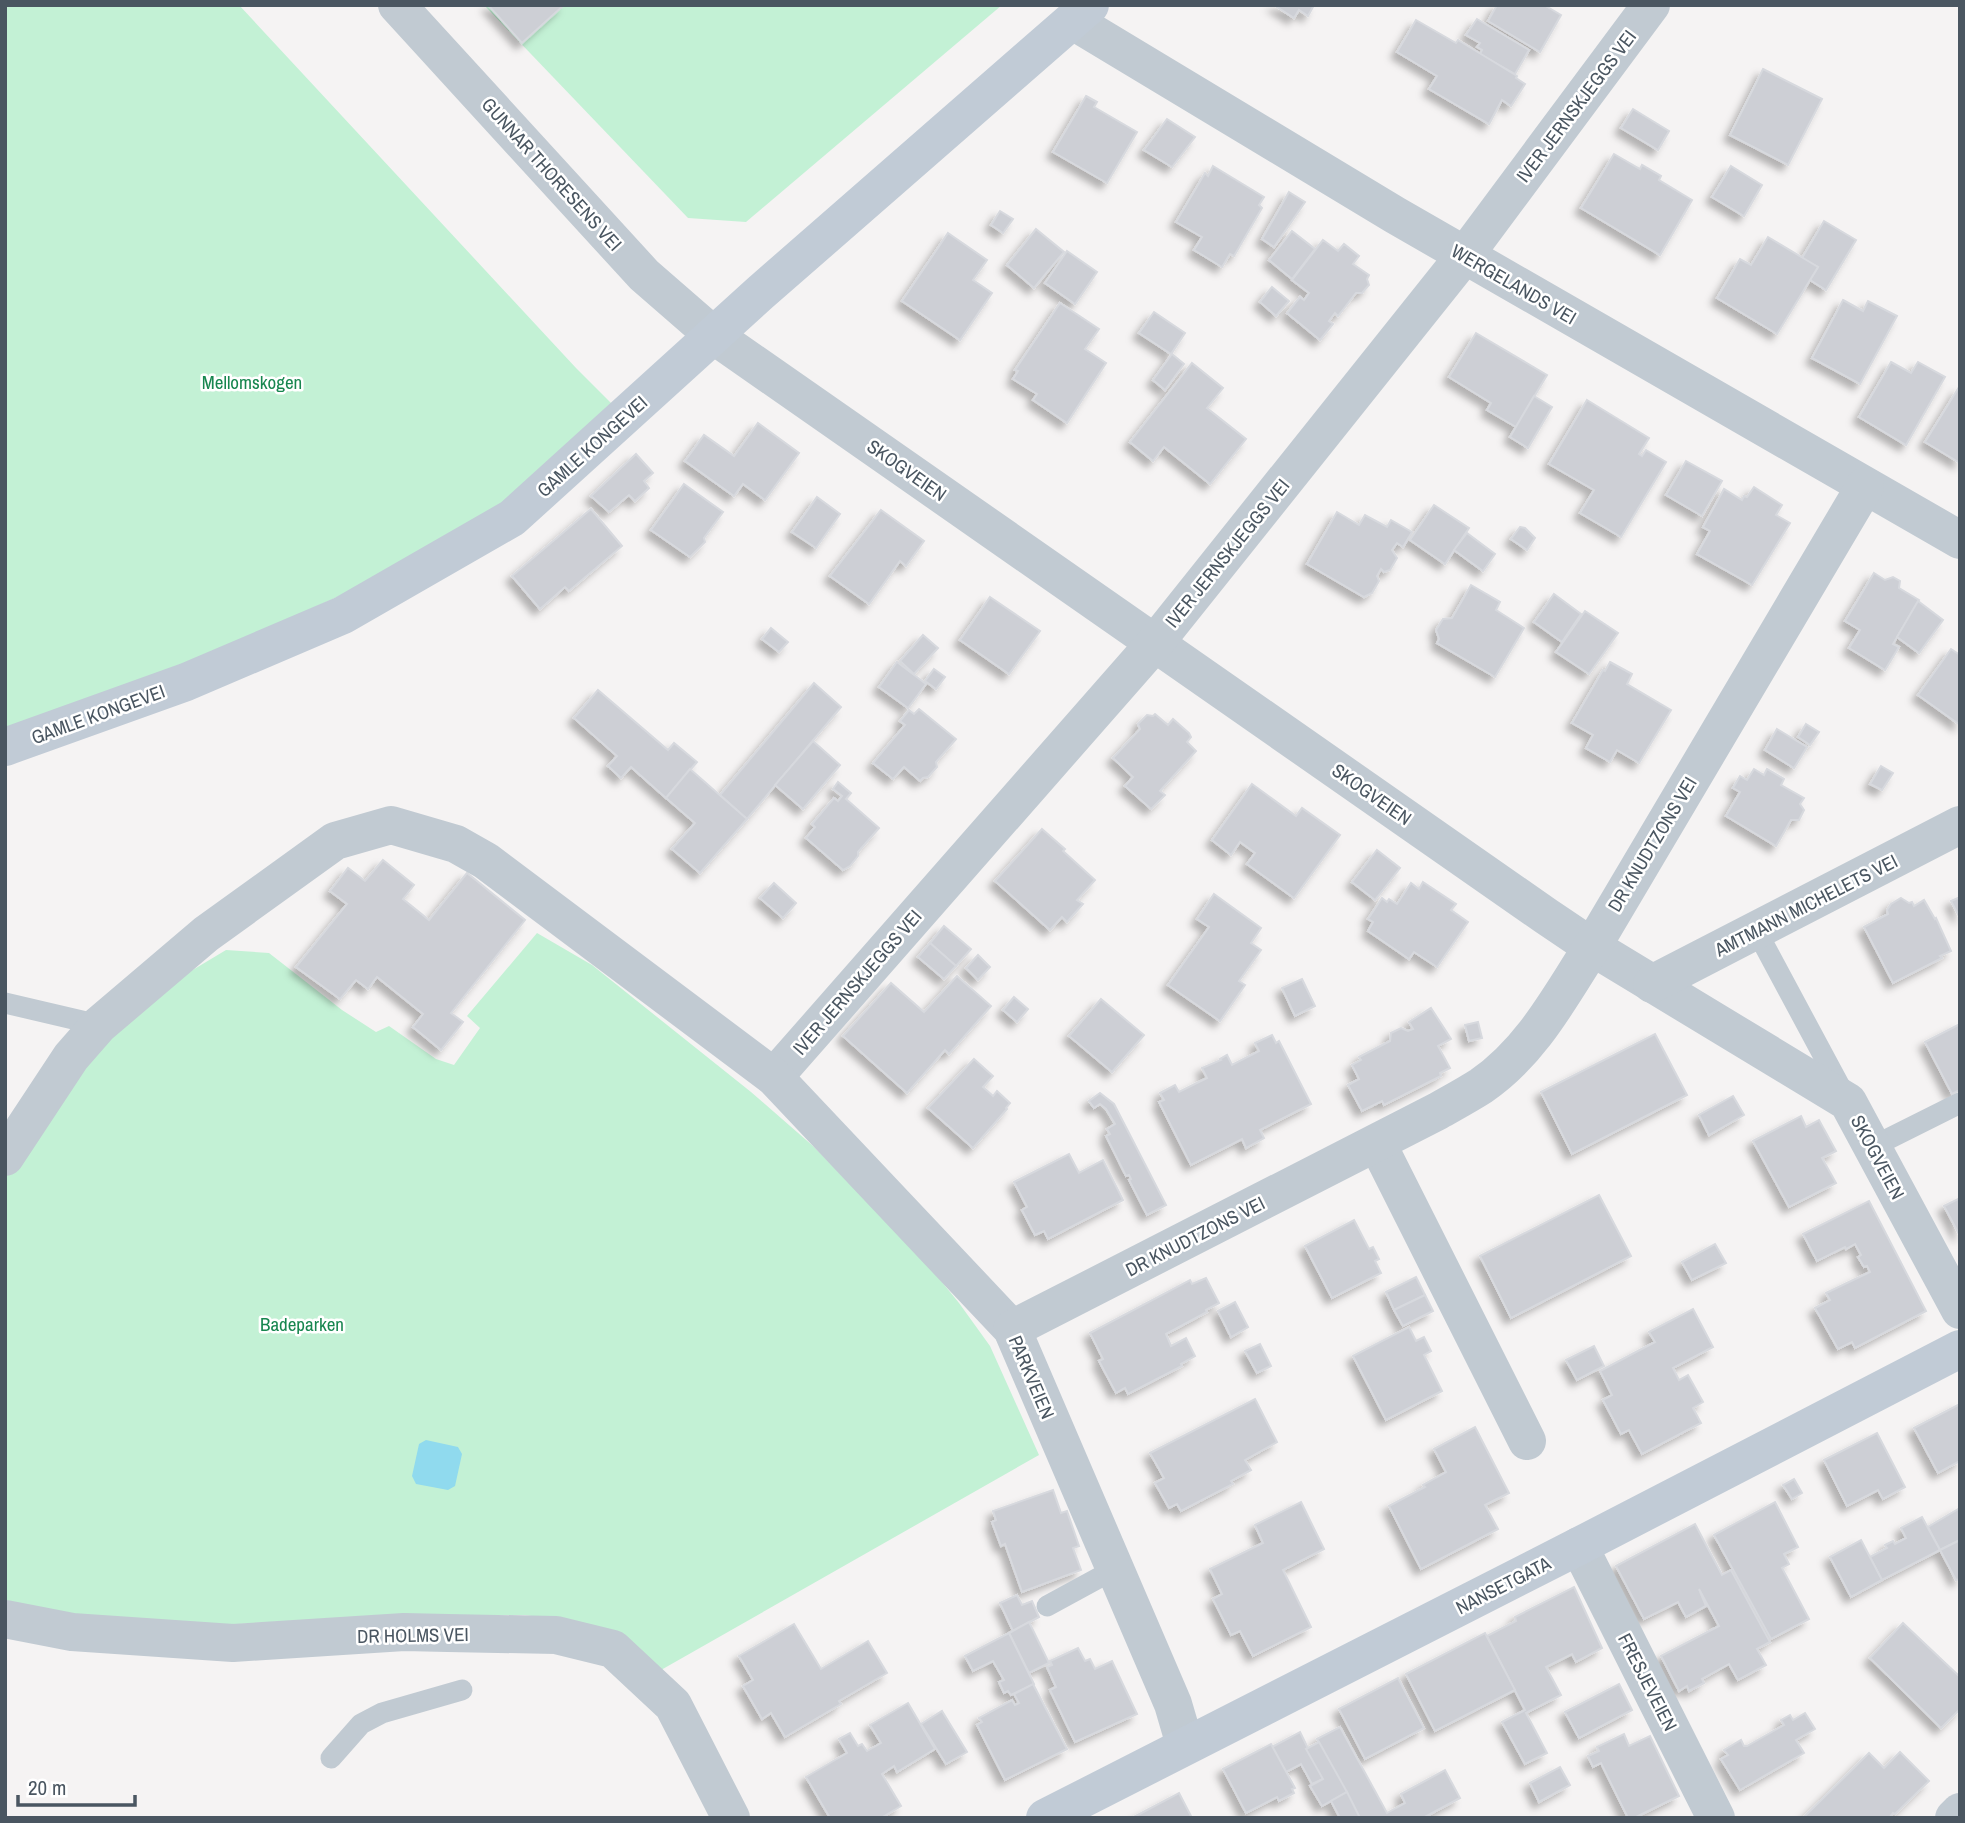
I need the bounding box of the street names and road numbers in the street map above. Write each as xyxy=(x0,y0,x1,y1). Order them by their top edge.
street label: IVER JERNSKJEGGS VEI xyxy=(1510,25,1642,187)
street label: GUNNAR THORESENS VEI xyxy=(476,92,628,256)
street label: WERGELANDS VEI xyxy=(1447,238,1581,330)
street label: GAMLE KONGEVEI xyxy=(531,389,653,503)
street label: SKOGVEIEN xyxy=(862,433,952,507)
street label: IVER JERNSKJEGGS VEI xyxy=(1159,473,1295,633)
street label: GAMLE KONGEVEI xyxy=(28,678,168,750)
street label: SKOGVEIEN xyxy=(1327,757,1417,831)
street label: DR KNUDTZONS VEI xyxy=(1601,772,1703,916)
street label: AMTMANN MICHELETS VEI xyxy=(1709,848,1902,963)
street label: IVER JERNSKJEGGS VEI xyxy=(787,904,927,1060)
street label: SKOGVEIEN xyxy=(1845,1110,1911,1204)
street label: DR KNUDTZONS VEI xyxy=(1121,1190,1269,1282)
street label: PARKVEIEN xyxy=(1003,1331,1061,1423)
street label: NANSETGATA xyxy=(1451,1550,1555,1620)
street label: DR HOLMS VEI xyxy=(357,1621,469,1649)
street label: FRESJEVEIEN xyxy=(1612,1629,1684,1735)

